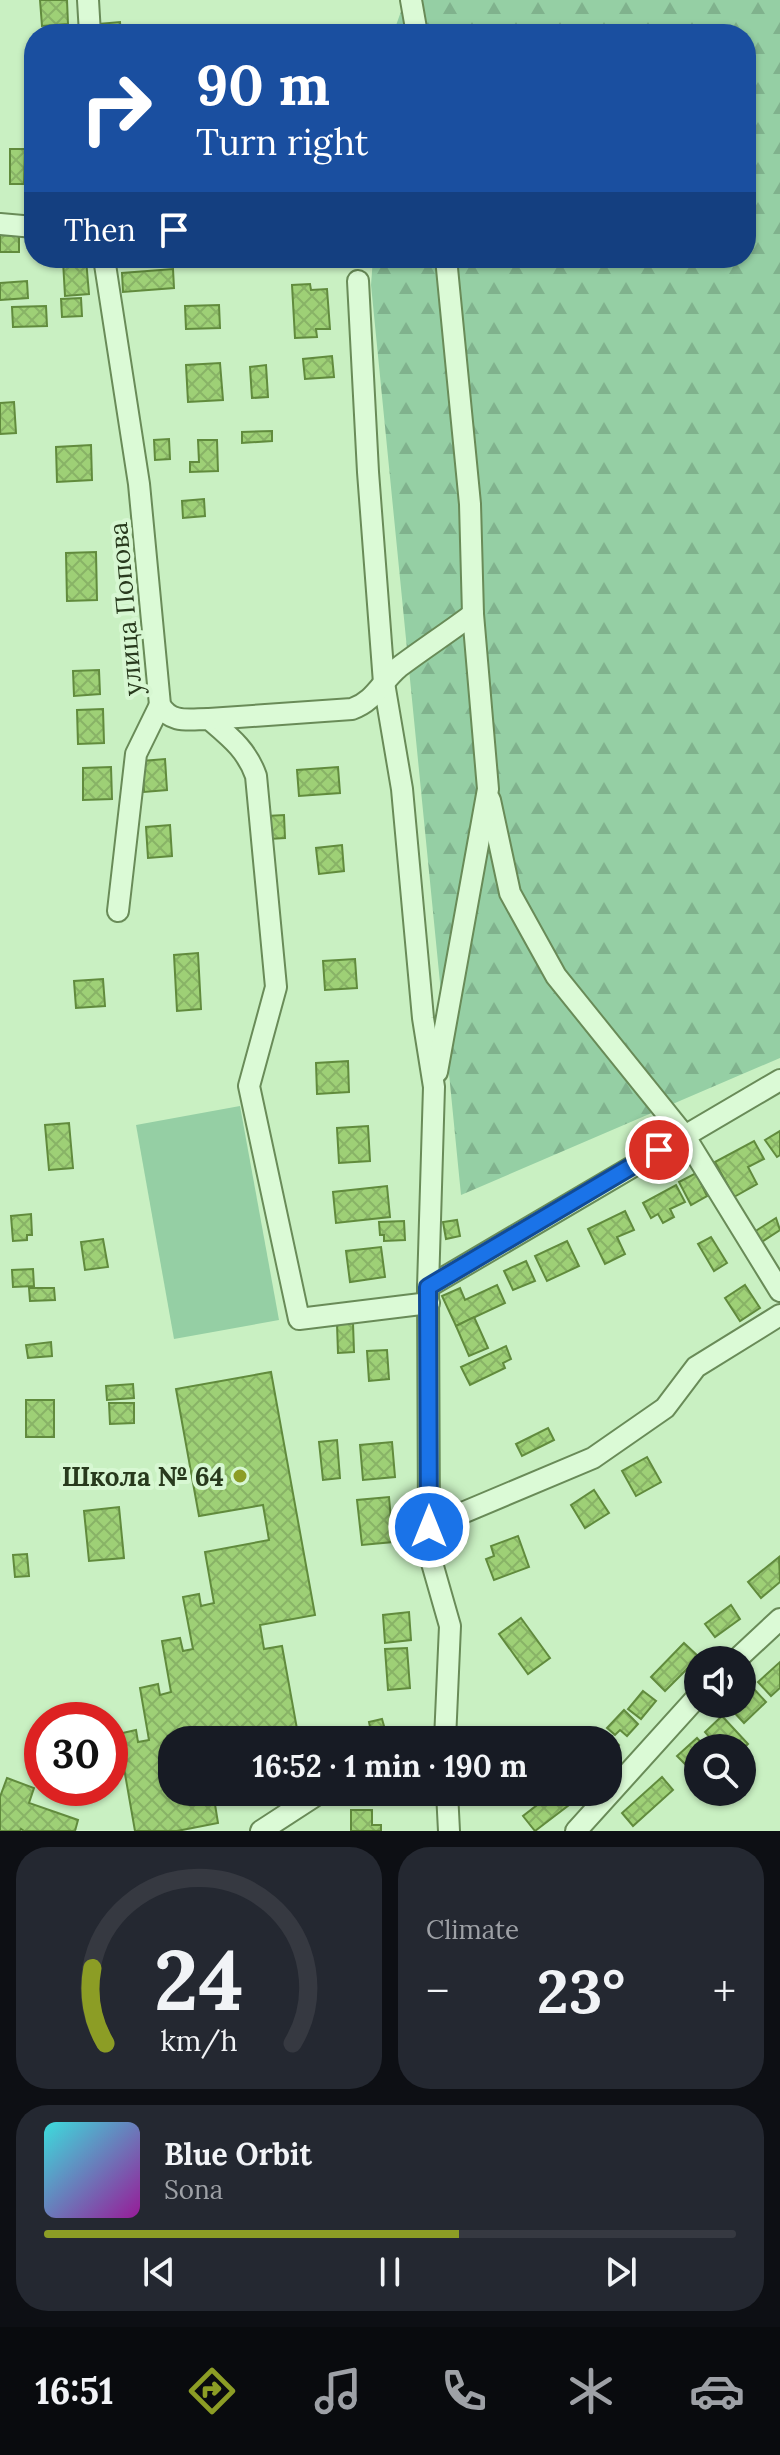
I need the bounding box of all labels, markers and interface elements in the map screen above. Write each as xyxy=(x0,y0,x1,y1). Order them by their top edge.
text: 90 m xyxy=(196,49,330,120)
icon: right xyxy=(64,56,168,160)
text: Turn right xyxy=(196,119,369,165)
icon: arrive xyxy=(152,208,196,252)
text: Then xyxy=(64,211,136,249)
street label: улица Попова xyxy=(101,521,149,697)
pin xyxy=(625,1116,693,1184)
icon: arrive xyxy=(637,1128,681,1172)
place label: Школа № 64 xyxy=(62,1460,224,1493)
marker: Школа № 64 xyxy=(231,1467,249,1485)
position arrow xyxy=(387,1485,471,1569)
map controls xyxy=(684,1646,756,1806)
button: sound xyxy=(684,1646,756,1718)
speed limit sign: 30 xyxy=(24,1702,128,1806)
button: search xyxy=(684,1734,756,1806)
text: 16:52 · 1 min · 190 m xyxy=(253,1747,527,1785)
text: Climate xyxy=(426,1913,519,1946)
text: 24 xyxy=(154,1926,244,2033)
text: 23° xyxy=(537,1953,625,2029)
text: − xyxy=(426,1963,449,2019)
text: + xyxy=(713,1963,736,2019)
text: km/h xyxy=(160,2022,238,2059)
text: Blue Orbit xyxy=(164,2135,312,2173)
text: Sona xyxy=(164,2173,223,2206)
icon: previous xyxy=(137,2250,181,2294)
icon: pause xyxy=(368,2250,412,2294)
icon: next xyxy=(599,2250,643,2294)
icon: directions xyxy=(184,2363,240,2419)
icon: music xyxy=(310,2363,366,2419)
icon: phone xyxy=(436,2363,492,2419)
icon: climate xyxy=(563,2363,619,2419)
icon: car xyxy=(689,2363,745,2419)
text: 16:51 xyxy=(35,2368,114,2414)

